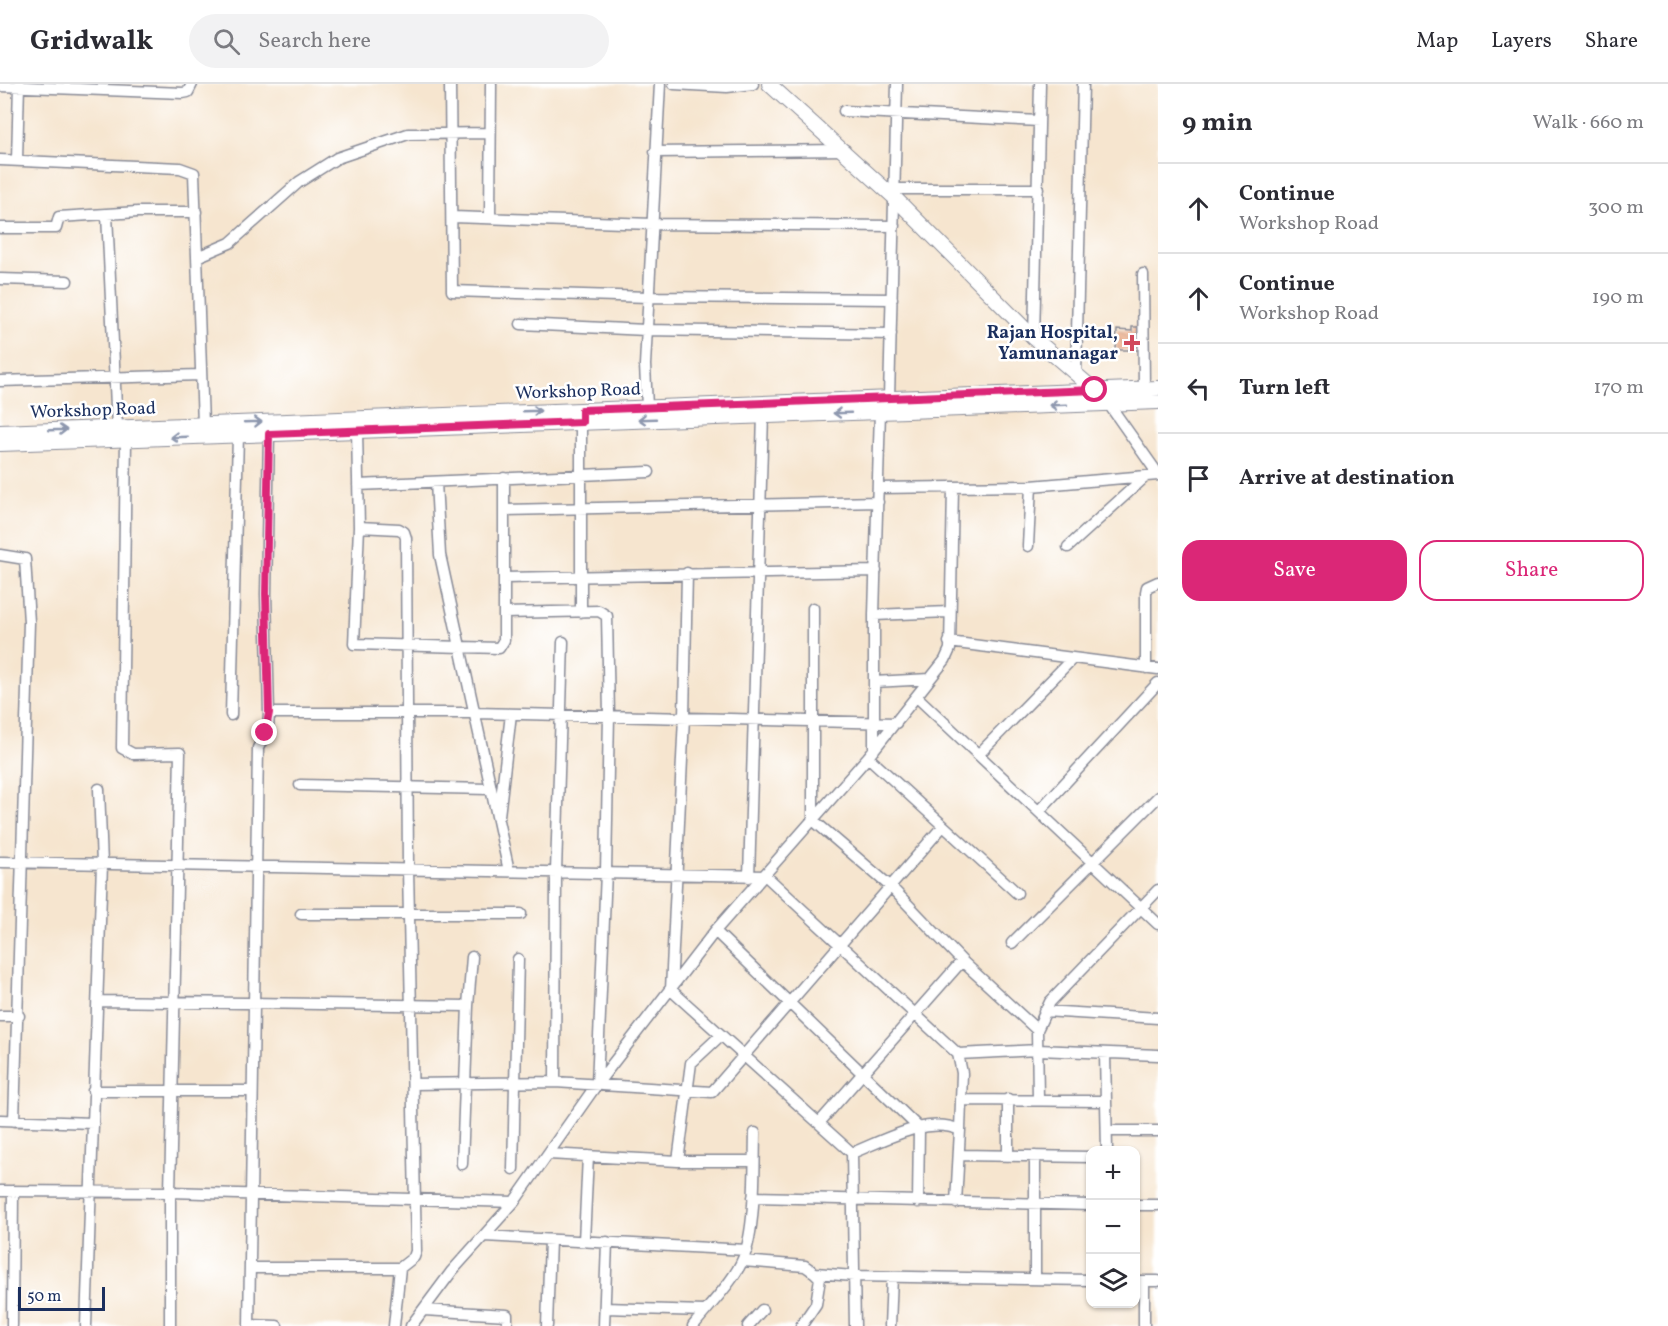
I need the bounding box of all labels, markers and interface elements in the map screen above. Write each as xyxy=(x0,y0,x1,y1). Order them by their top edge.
search box xyxy=(189,14,609,68)
text: Gridwalk xyxy=(30,22,153,61)
icon: search xyxy=(210,25,243,58)
text: Search here xyxy=(258,26,371,57)
text: Map xyxy=(1416,27,1458,56)
text: Layers xyxy=(1491,27,1552,56)
text: Share xyxy=(1585,27,1638,56)
text: 9 min xyxy=(1182,105,1253,141)
text: Walk · 660 m xyxy=(1533,109,1644,137)
text: Continue xyxy=(1239,179,1335,210)
icon: ahead xyxy=(1182,192,1215,225)
text: 300 m xyxy=(1588,194,1644,222)
text: Workshop Road xyxy=(1239,210,1379,238)
text: Continue xyxy=(1239,269,1335,300)
icon: ahead xyxy=(1182,282,1215,315)
text: 190 m xyxy=(1592,284,1644,312)
text: Workshop Road xyxy=(1239,300,1379,328)
place label: Rajan Hospital, Yamunanagar xyxy=(987,321,1118,367)
marker: Rajan Hospital, Yamunanagar xyxy=(1123,334,1141,352)
icon: left xyxy=(1182,372,1215,405)
text: Turn left xyxy=(1239,373,1330,404)
text: 170 m xyxy=(1594,374,1644,402)
route start xyxy=(1081,376,1107,402)
street label: Workshop Road xyxy=(515,377,641,407)
street label: Workshop Road xyxy=(30,396,156,426)
one-way arrow xyxy=(1048,399,1068,411)
one-way arrow xyxy=(522,406,542,417)
one-way arrow xyxy=(832,407,852,418)
one-way arrow xyxy=(637,414,657,425)
one-way arrow xyxy=(243,417,263,428)
one-way arrow xyxy=(48,424,68,436)
one-way arrow xyxy=(170,432,190,443)
icon: arrive xyxy=(1182,462,1215,495)
text: Arrive at destination xyxy=(1239,463,1455,494)
button: Save xyxy=(1182,540,1407,601)
button: Share xyxy=(1419,540,1644,601)
route end xyxy=(251,719,277,745)
map controls xyxy=(1086,1146,1140,1308)
button: + xyxy=(1086,1146,1140,1200)
button: − xyxy=(1086,1200,1140,1254)
button: layers xyxy=(1086,1254,1140,1308)
scale bar xyxy=(18,1284,105,1312)
text: 50 m xyxy=(27,1286,61,1308)

